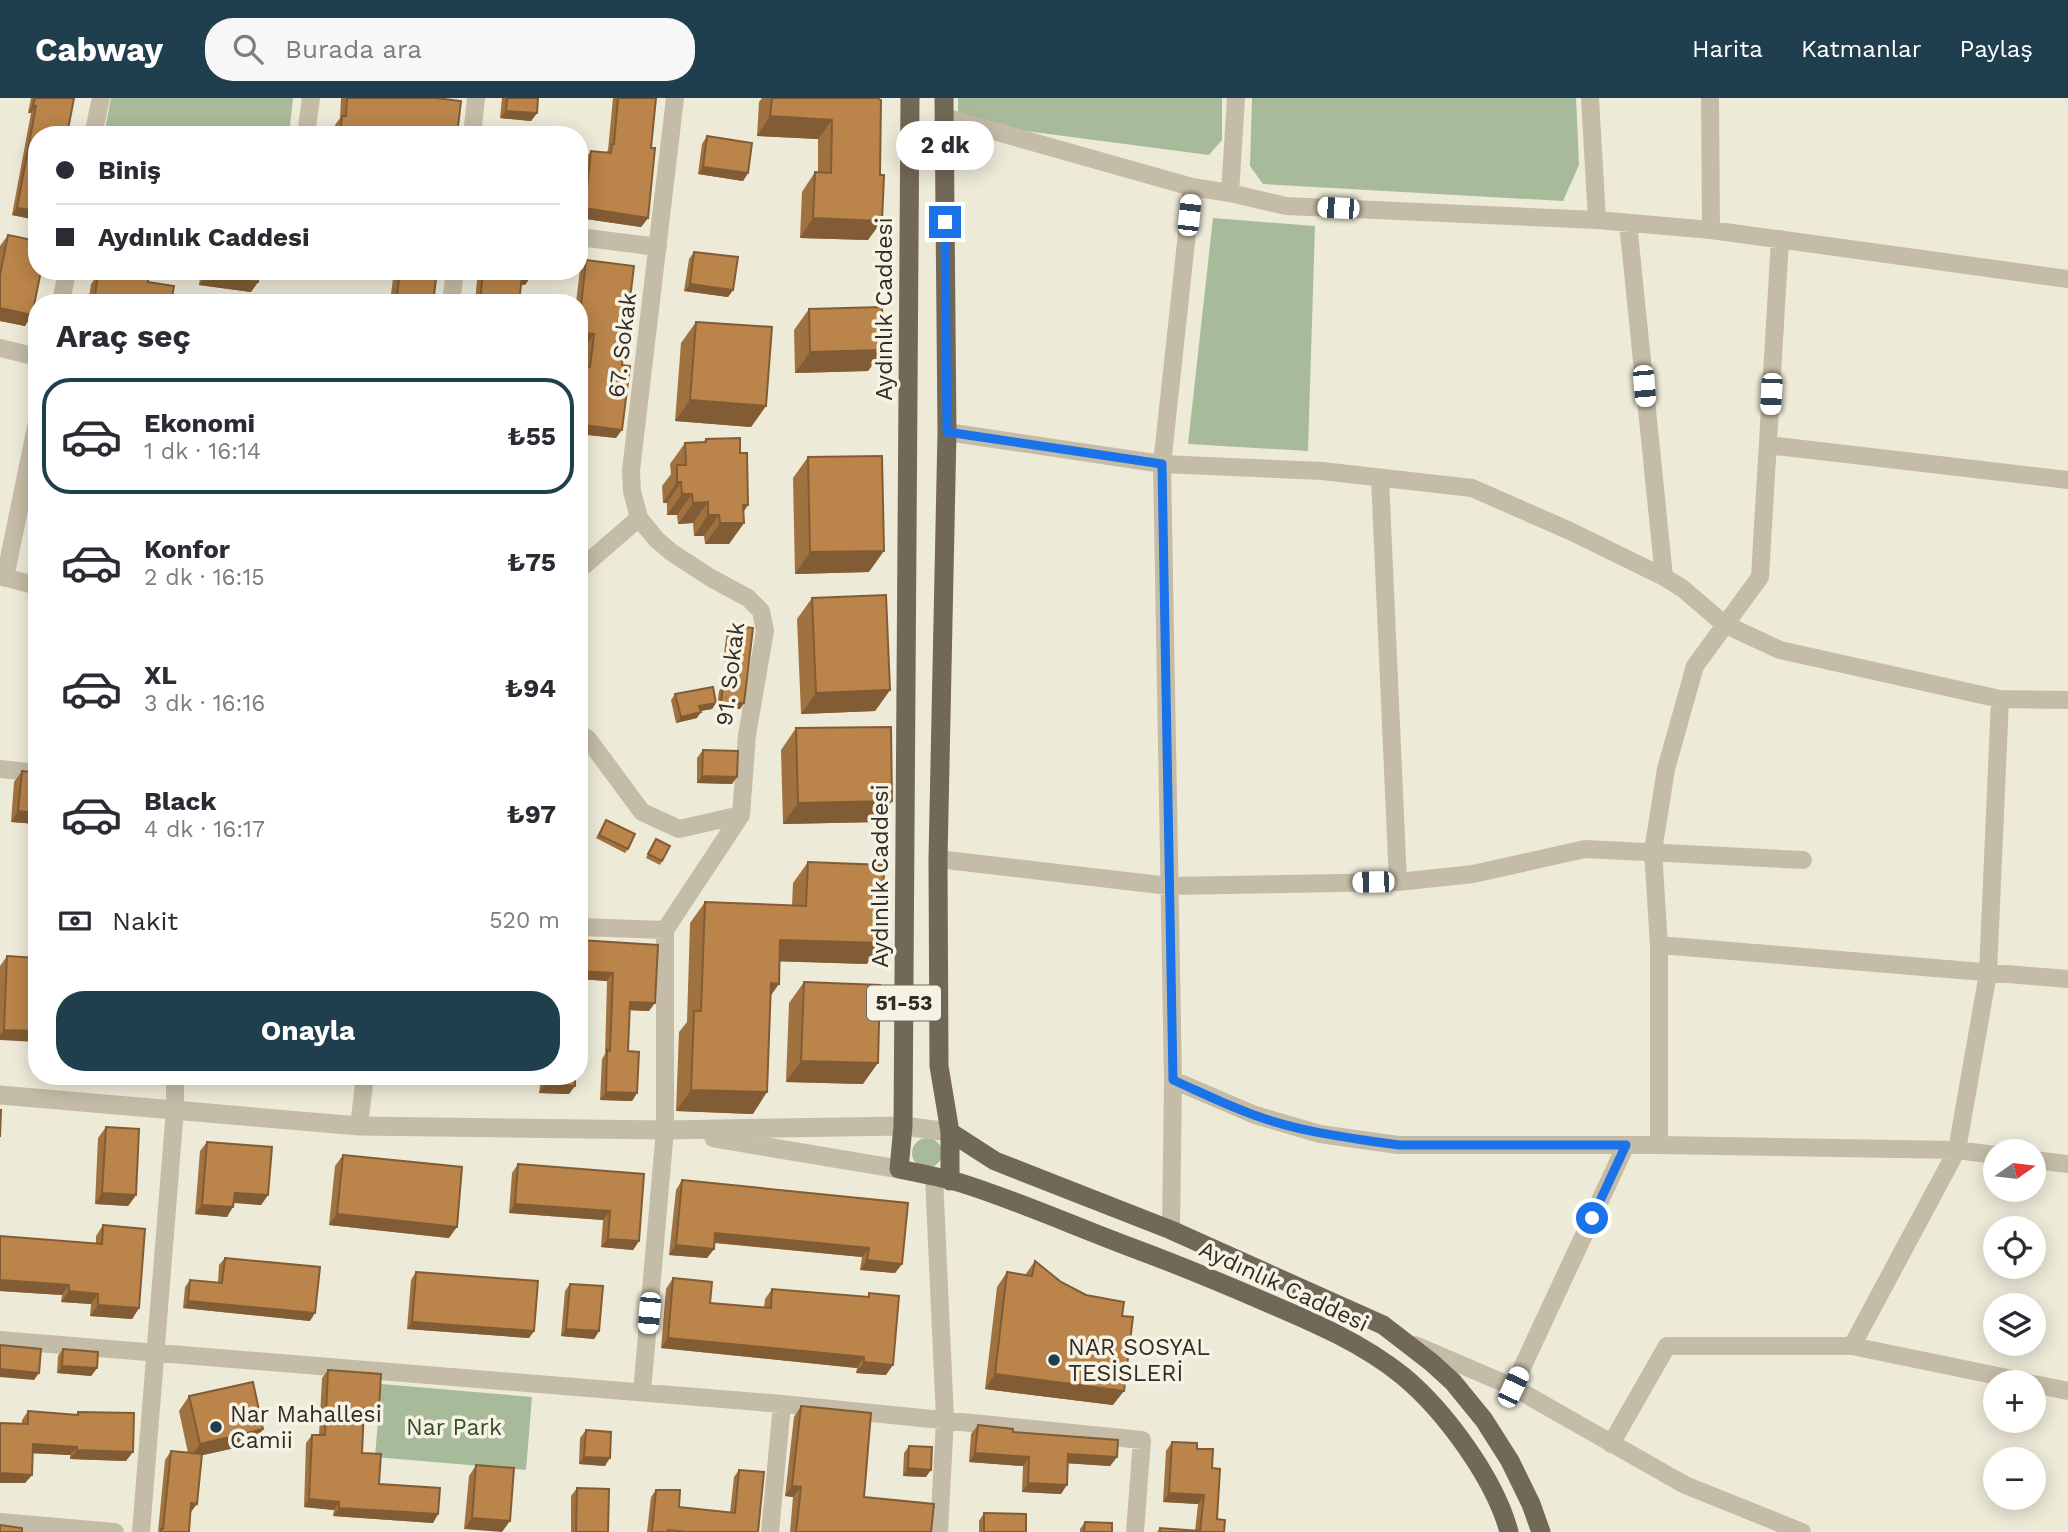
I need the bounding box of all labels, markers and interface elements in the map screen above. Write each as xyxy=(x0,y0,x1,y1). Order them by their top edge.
search box xyxy=(205,18,695,81)
text: Cabway xyxy=(35,30,163,69)
icon: search xyxy=(229,30,267,68)
text: Burada ara xyxy=(285,34,422,64)
text: Harita xyxy=(1692,35,1763,63)
text: Katmanlar xyxy=(1801,35,1922,63)
text: Paylaş xyxy=(1960,35,2033,63)
callout: 2 dk xyxy=(896,121,994,170)
text: 2 dk xyxy=(920,132,970,159)
text: Biniş xyxy=(98,155,161,185)
car xyxy=(1177,193,1202,237)
car xyxy=(1317,196,1360,220)
route end xyxy=(929,206,961,238)
street label: Aydınlık Caddesi xyxy=(871,217,898,401)
text: Aydınlık Caddesi xyxy=(98,222,309,252)
street label: 67. Sokak xyxy=(603,291,642,399)
text: Araç seç xyxy=(56,317,191,355)
car xyxy=(1632,364,1657,408)
car xyxy=(1760,372,1783,416)
icon: car xyxy=(60,405,123,468)
text: Ekonomi xyxy=(144,408,255,438)
text: ₺55 xyxy=(507,421,556,451)
text: 1 dk · 16:14 xyxy=(144,438,261,465)
icon: car xyxy=(60,531,123,594)
text: Konfor xyxy=(144,534,230,564)
text: ₺75 xyxy=(507,547,556,577)
text: 2 dk · 16:15 xyxy=(144,564,265,591)
street label: 91. Sokak xyxy=(711,621,750,728)
icon: car xyxy=(60,657,123,720)
text: XL xyxy=(144,660,177,690)
text: ₺94 xyxy=(505,673,556,703)
text: 3 dk · 16:16 xyxy=(144,690,265,717)
icon: car xyxy=(60,783,123,846)
street label: Aydınlık Caddesi xyxy=(867,784,894,968)
text: Black xyxy=(144,786,216,816)
text: ₺97 xyxy=(506,799,556,829)
text: 4 dk · 16:17 xyxy=(144,816,265,843)
car xyxy=(1352,871,1395,893)
icon: cash xyxy=(56,902,94,940)
text: Nakit xyxy=(112,906,178,936)
text: 520 m xyxy=(489,907,560,934)
road number: 51-53 xyxy=(867,986,941,1020)
button: Onayla xyxy=(56,991,560,1071)
north arrow xyxy=(1983,1139,2046,1202)
map controls xyxy=(1983,1139,2046,1510)
route start xyxy=(1576,1202,1608,1234)
button: locate xyxy=(1983,1216,2046,1279)
street label: Aydınlık Caddesi xyxy=(1195,1235,1373,1337)
car xyxy=(637,1291,662,1335)
button: layers xyxy=(1983,1293,2046,1356)
place label: NAR SOSYAL TESİSLERİ xyxy=(1068,1334,1210,1387)
marker: NAR SOSYAL TESİSLERİ xyxy=(1046,1352,1062,1368)
car xyxy=(1495,1364,1532,1410)
button: + xyxy=(1983,1370,2046,1433)
place label: Nar Mahallesi Camii xyxy=(230,1401,382,1454)
park label: Nar Park xyxy=(406,1414,502,1441)
marker: Nar Mahallesi Camii xyxy=(208,1419,224,1435)
button: − xyxy=(1983,1447,2046,1510)

